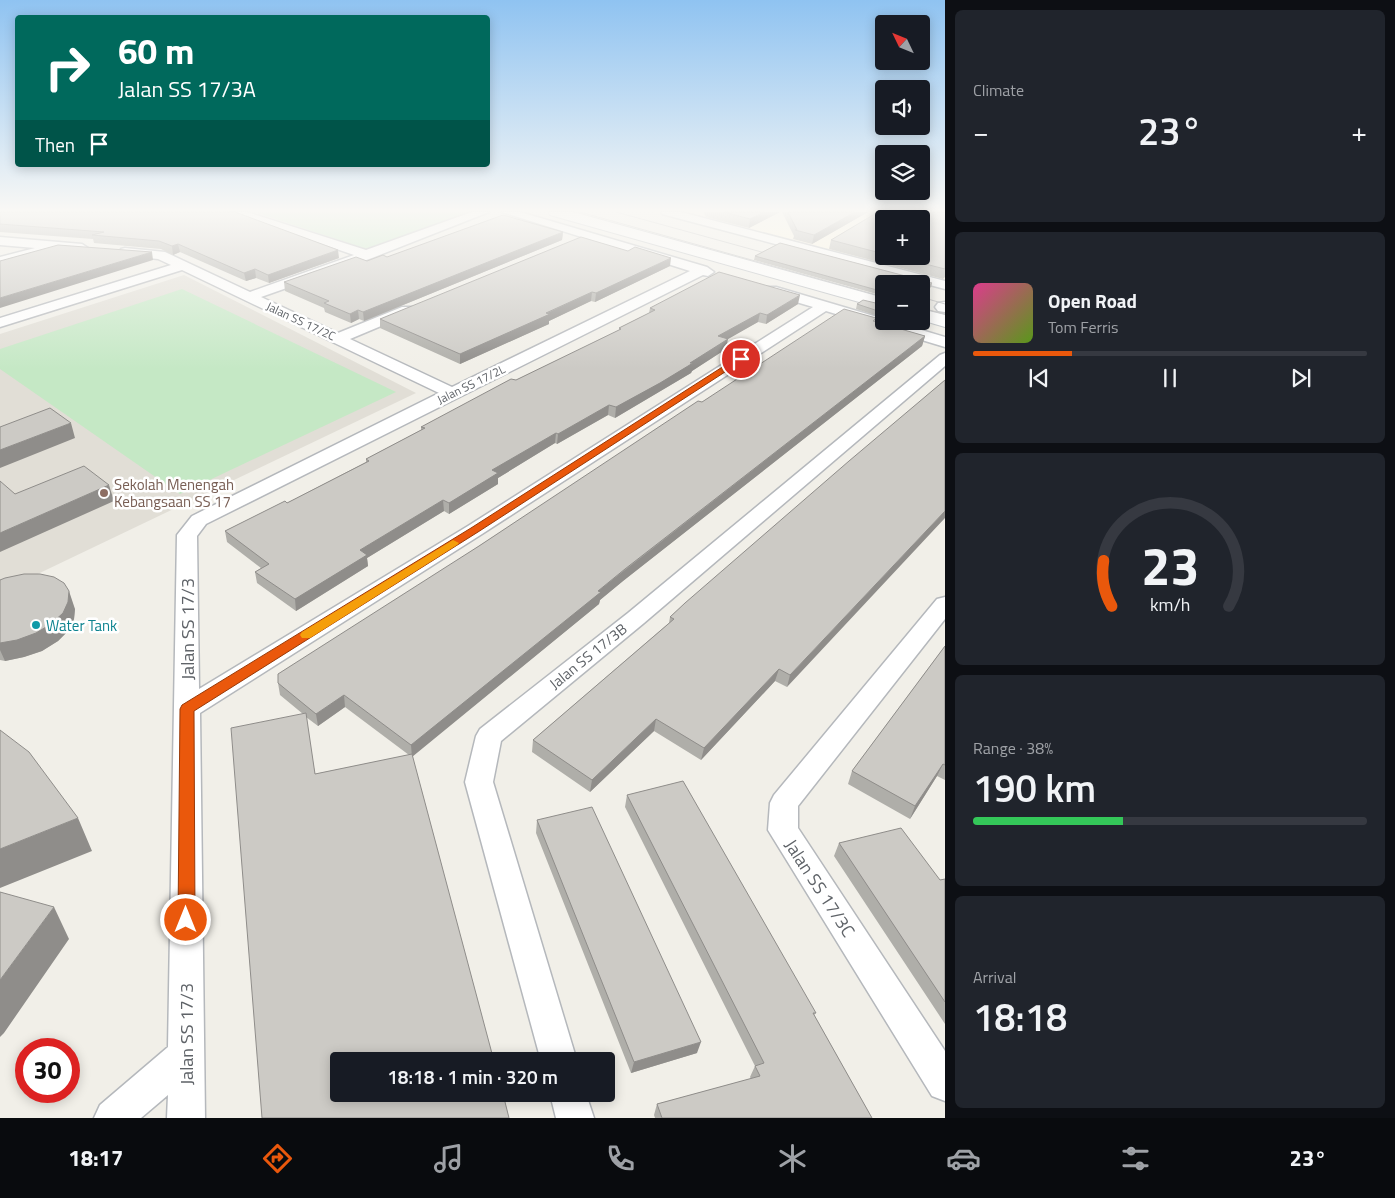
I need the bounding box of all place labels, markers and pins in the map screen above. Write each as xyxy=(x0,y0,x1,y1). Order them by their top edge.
pin xyxy=(720,338,762,380)
place label: Sekolah Menengah Kebangsaan SS 17 xyxy=(114,473,234,513)
marker: Sekolah Menengah Kebangsaan SS 17 xyxy=(98,487,110,499)
place label: Water Tank xyxy=(46,614,117,637)
marker: Water Tank xyxy=(30,619,42,631)

